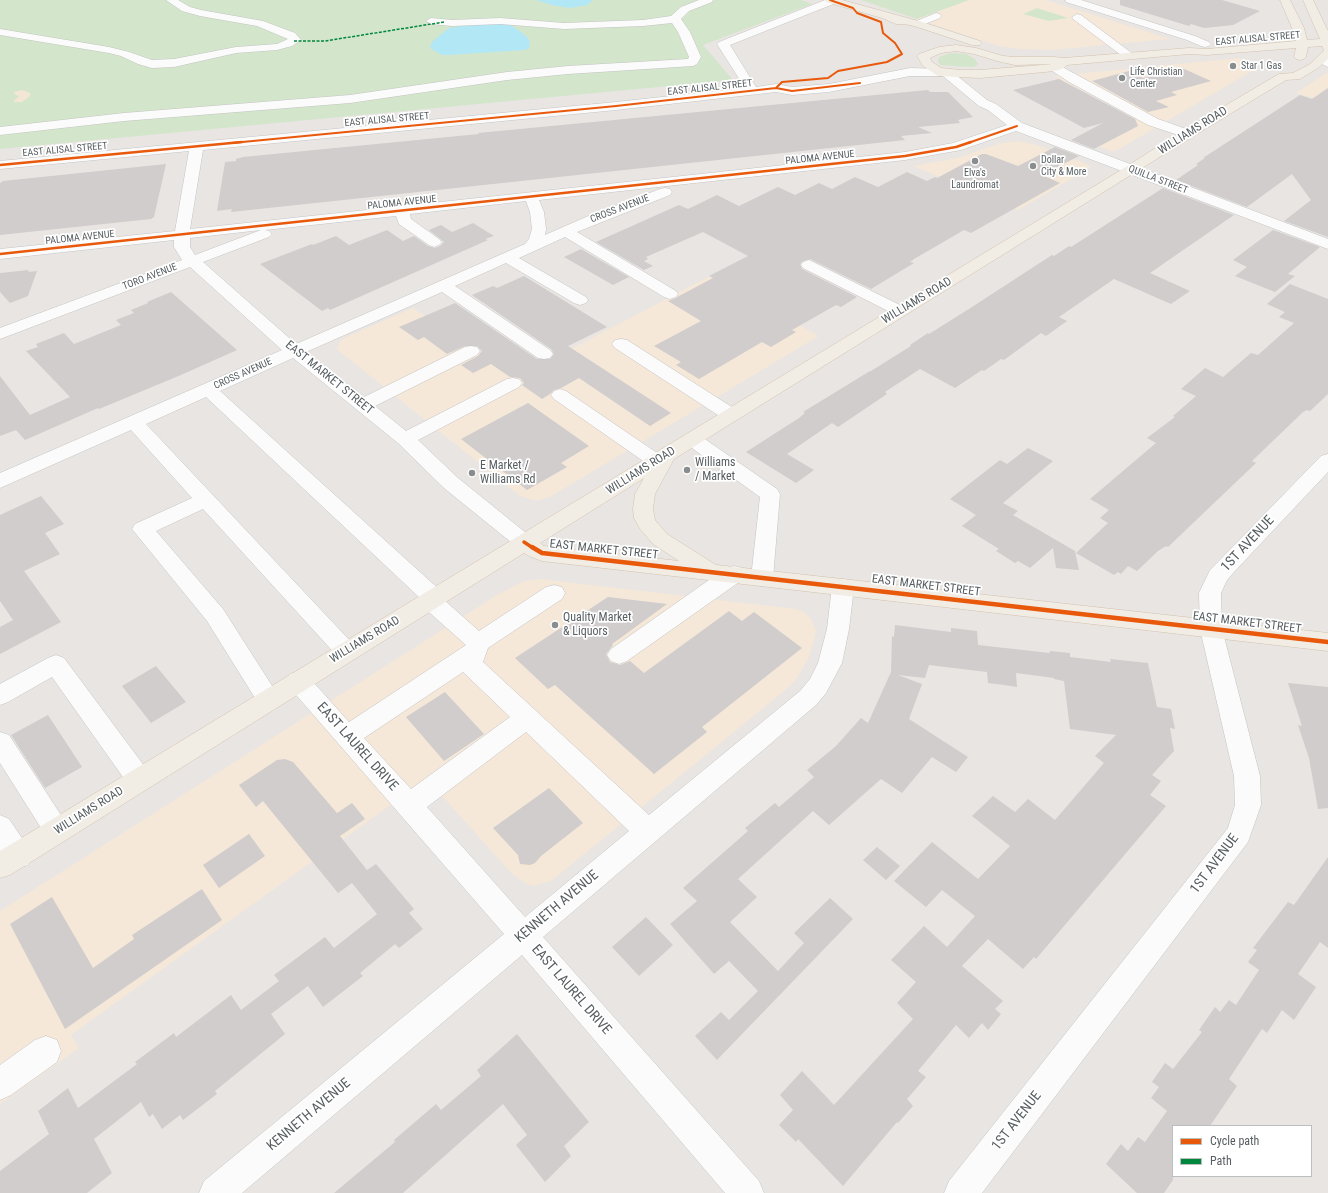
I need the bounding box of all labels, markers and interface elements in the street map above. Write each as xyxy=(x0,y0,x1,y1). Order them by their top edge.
street label: EAST ALISAL STREET xyxy=(1215,29,1301,49)
place label: Star 1 Gas xyxy=(1241,60,1282,72)
marker: Star 1 Gas xyxy=(1228,61,1238,71)
place label: Life Christian Center xyxy=(1130,66,1182,90)
marker: Life Christian Center xyxy=(1117,73,1127,83)
street label: EAST ALISAL STREET xyxy=(667,78,753,98)
street label: WILLIAMS ROAD xyxy=(1156,104,1230,158)
street label: EAST ALISAL STREET xyxy=(344,110,430,130)
street label: EAST ALISAL STREET xyxy=(22,140,108,160)
street label: PALOMA AVENUE xyxy=(785,148,855,168)
place label: Dollar City & More xyxy=(1041,154,1086,178)
marker: Elva's Laundromat xyxy=(970,156,980,166)
marker: Dollar City & More xyxy=(1028,161,1038,171)
street label: QUILLA STREET xyxy=(1127,163,1189,197)
place label: Elva's Laundromat xyxy=(951,167,999,190)
street label: CROSS AVENUE xyxy=(589,192,651,226)
street label: PALOMA AVENUE xyxy=(367,193,437,213)
street label: PALOMA AVENUE xyxy=(45,228,115,248)
street label: TORO AVENUE xyxy=(121,261,179,293)
street label: WILLIAMS ROAD xyxy=(879,275,955,327)
street label: EAST MARKET STREET xyxy=(282,338,376,418)
street label: CROSS AVENUE xyxy=(212,356,274,392)
street label: WILLIAMS ROAD xyxy=(604,444,678,498)
place label: Williams / Market xyxy=(695,456,735,484)
place label: E Market / Williams Rd xyxy=(480,459,535,487)
marker: Williams / Market xyxy=(682,465,692,475)
marker: E Market / Williams Rd xyxy=(467,468,477,478)
street label: 1ST AVENUE xyxy=(1218,513,1278,575)
street label: EAST MARKET STREET xyxy=(549,537,659,563)
street label: EAST MARKET STREET xyxy=(871,572,981,600)
street label: EAST MARKET STREET xyxy=(1192,609,1302,637)
place label: Quality Market & Liquors xyxy=(563,611,632,639)
street label: WILLIAMS ROAD xyxy=(327,614,403,666)
marker: Quality Market & Liquors xyxy=(550,620,560,630)
street label: EAST LAUREL DRIVE xyxy=(313,699,401,795)
street label: WILLIAMS ROAD xyxy=(52,784,126,838)
street label: 1ST AVENUE xyxy=(1187,831,1243,897)
street label: KENNETH AVENUE xyxy=(512,867,602,947)
street label: EAST LAUREL DRIVE xyxy=(527,942,615,1038)
street label: KENNETH AVENUE xyxy=(264,1075,354,1155)
street label: 1ST AVENUE xyxy=(989,1088,1045,1154)
legend xyxy=(1172,1125,1312,1177)
text: Cycle path xyxy=(1210,1134,1259,1148)
text: Path xyxy=(1210,1154,1232,1168)

